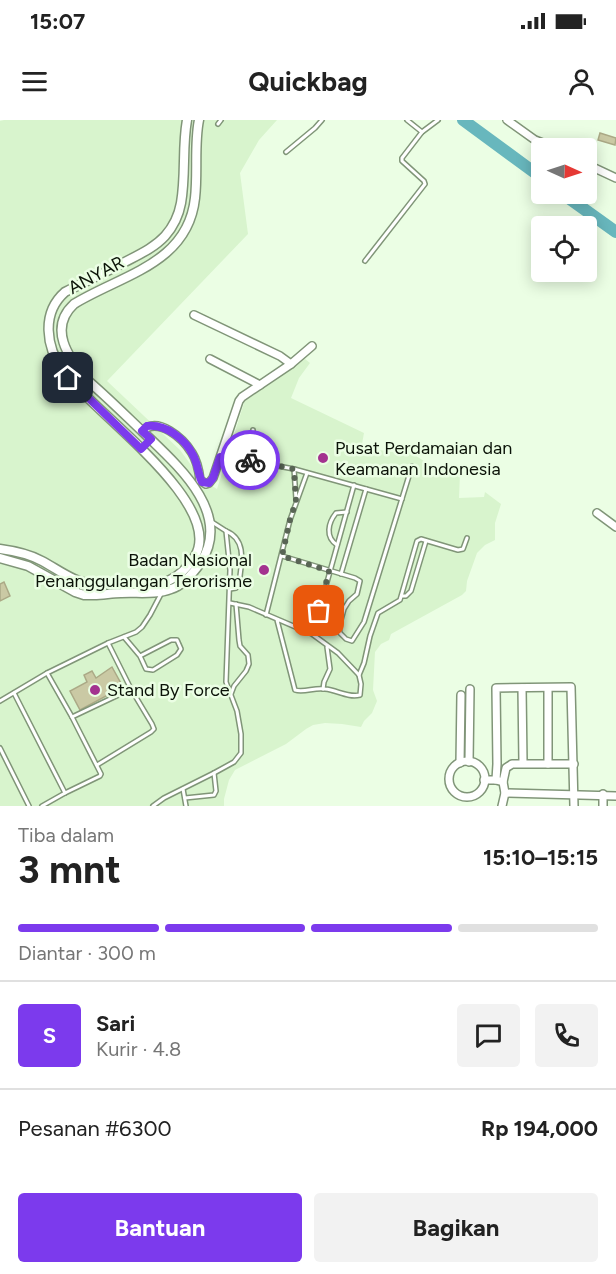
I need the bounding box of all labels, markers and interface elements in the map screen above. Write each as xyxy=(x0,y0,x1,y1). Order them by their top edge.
text: 15:07 xyxy=(30,8,85,35)
icon: menu xyxy=(18,65,51,98)
text: Quickbag xyxy=(248,65,368,98)
icon: person xyxy=(565,65,598,98)
north arrow xyxy=(531,138,597,204)
map controls xyxy=(531,138,597,282)
button: locate xyxy=(531,216,597,282)
street label: ANYAR xyxy=(64,251,128,299)
pin xyxy=(42,352,93,403)
icon: home xyxy=(51,361,84,394)
courier xyxy=(220,430,280,490)
place label: Pusat Perdamaian dan Keamanan Indonesia xyxy=(335,437,512,480)
icon: bike xyxy=(234,444,267,477)
marker: Pusat Perdamaian dan Keamanan Indonesia xyxy=(316,451,330,465)
place label: Badan Nasional Penanggulangan Terorisme xyxy=(35,549,252,592)
marker: Badan Nasional Penanggulangan Terorisme xyxy=(257,563,271,577)
pin xyxy=(293,585,344,636)
icon: bag xyxy=(302,594,335,627)
place label: Stand By Force xyxy=(107,679,230,701)
marker: Stand By Force xyxy=(88,683,102,697)
text: Tiba dalam xyxy=(18,823,114,847)
text: 15:10–15:15 xyxy=(483,844,598,871)
text: 3 mnt xyxy=(18,846,121,893)
text: Diantar · 300 m xyxy=(18,941,156,965)
button: chat xyxy=(457,1004,520,1067)
button: phone xyxy=(535,1004,598,1067)
text: Sari xyxy=(96,1010,135,1037)
text: S xyxy=(43,1022,56,1049)
text: Kurir · 4.8 xyxy=(96,1037,181,1061)
text: Pesanan #6300 xyxy=(18,1115,172,1142)
text: Rp 194,000 xyxy=(481,1115,598,1142)
button: Bantuan xyxy=(18,1193,302,1262)
button: Bagikan xyxy=(314,1193,598,1262)

